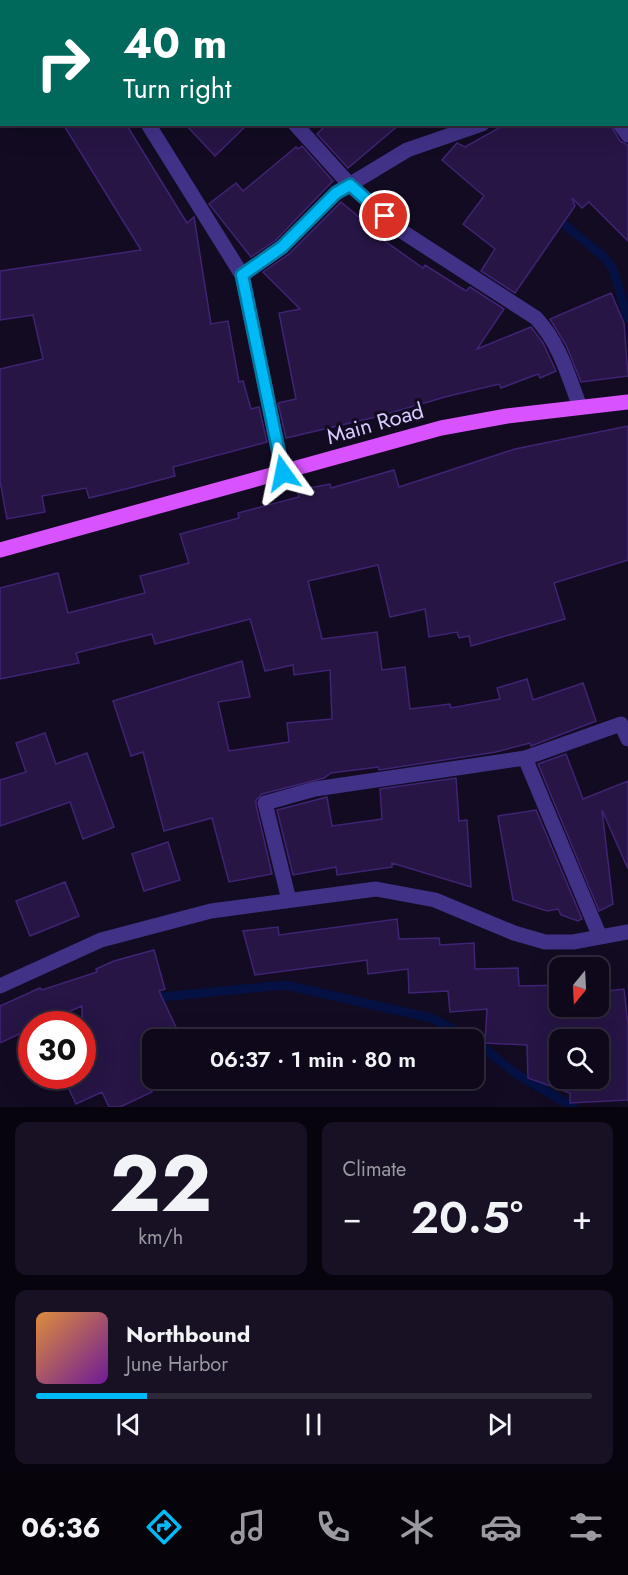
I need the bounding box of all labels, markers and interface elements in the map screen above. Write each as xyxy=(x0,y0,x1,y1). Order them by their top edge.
text: 40 m xyxy=(123,13,227,74)
icon: right xyxy=(24,24,102,102)
text: Turn right xyxy=(123,69,231,108)
pin xyxy=(359,190,410,241)
icon: arrive xyxy=(368,199,401,232)
street label: Main Road xyxy=(323,394,427,452)
position arrow xyxy=(251,441,315,505)
north arrow xyxy=(549,957,609,1017)
map controls xyxy=(549,957,609,1089)
speed limit sign: 30 xyxy=(18,1011,96,1089)
button: search xyxy=(549,1029,609,1089)
text: 06:37 · 1 min · 80 m xyxy=(210,1043,416,1075)
text: 22 xyxy=(110,1128,212,1240)
text: Climate xyxy=(343,1155,406,1184)
text: 20.5° xyxy=(411,1185,523,1250)
text: − xyxy=(343,1194,362,1241)
text: + xyxy=(572,1194,592,1241)
text: km/h xyxy=(138,1223,183,1252)
text: Northbound xyxy=(126,1318,250,1350)
text: June Harbor xyxy=(126,1350,228,1379)
icon: previous xyxy=(112,1408,145,1441)
icon: pause xyxy=(297,1408,330,1441)
icon: next xyxy=(483,1408,516,1441)
icon: directions xyxy=(143,1506,185,1548)
icon: music xyxy=(227,1506,269,1548)
icon: phone xyxy=(312,1506,354,1548)
icon: climate xyxy=(396,1506,438,1548)
icon: car xyxy=(480,1506,522,1548)
icon: filters xyxy=(565,1506,607,1548)
text: 06:36 xyxy=(21,1508,101,1547)

